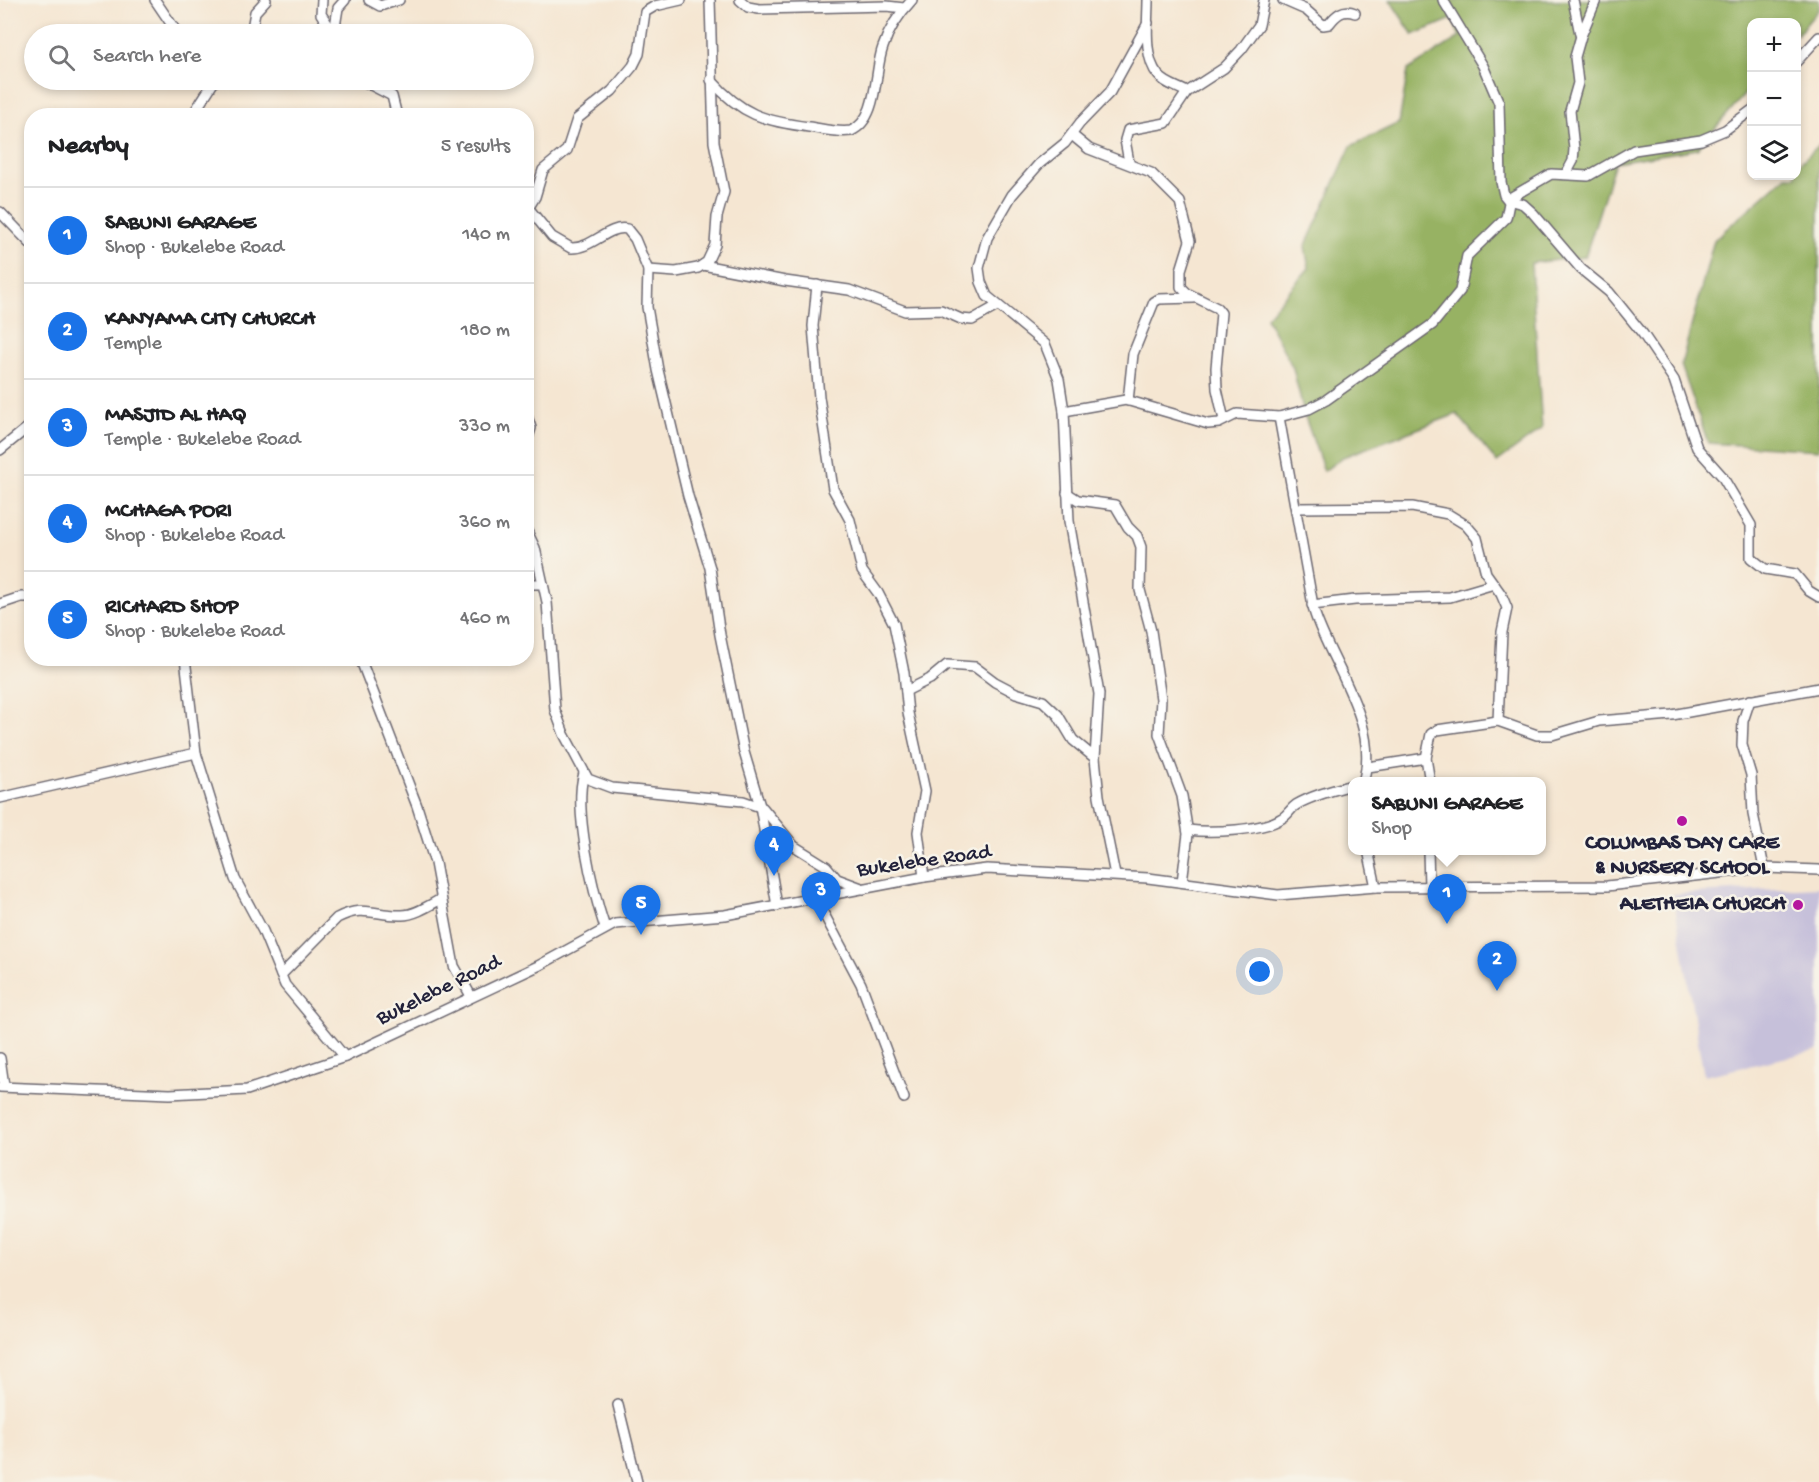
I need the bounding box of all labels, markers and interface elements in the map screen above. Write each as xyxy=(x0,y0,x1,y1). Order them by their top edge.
map controls xyxy=(1747,18,1801,180)
button: + xyxy=(1747,18,1801,72)
search box xyxy=(24,24,534,90)
icon: search xyxy=(45,41,78,74)
text: Search here xyxy=(93,44,201,70)
button: − xyxy=(1747,72,1801,126)
button: layers xyxy=(1747,126,1801,180)
text: Nearby xyxy=(48,132,129,163)
text: 5 results xyxy=(441,136,510,159)
text: SABUNI GARAGE xyxy=(105,211,256,237)
text: 1 xyxy=(63,224,72,247)
text: 140 m xyxy=(462,224,510,247)
text: Shop · Bukelebe Road xyxy=(105,237,284,260)
text: KANYAMA CITY CHURCH xyxy=(105,307,315,333)
text: 2 xyxy=(63,320,72,343)
text: 180 m xyxy=(461,320,510,343)
text: Temple xyxy=(105,333,162,356)
text: MASJID AL HAQ xyxy=(105,403,247,429)
text: 3 xyxy=(62,416,73,439)
text: 330 m xyxy=(459,416,510,439)
text: Temple · Bukelebe Road xyxy=(105,429,300,452)
text: MCHAGA PORI xyxy=(105,499,232,525)
text: 4 xyxy=(63,512,72,535)
text: 360 m xyxy=(459,512,510,535)
text: Shop · Bukelebe Road xyxy=(105,525,284,548)
text: RICHARD SHOP xyxy=(105,595,239,621)
text: 5 xyxy=(62,608,73,631)
text: 460 m xyxy=(460,608,510,631)
text: Shop · Bukelebe Road xyxy=(105,621,284,644)
popup xyxy=(1348,777,1546,855)
text: SABUNI GARAGE xyxy=(1372,792,1522,818)
marker: COLUMBAS DAY CARE & NURSERY SCHOOL xyxy=(1675,814,1689,828)
text: Shop xyxy=(1372,818,1412,841)
pin: 4 xyxy=(754,826,794,876)
place label: COLUMBAS DAY CARE & NURSERY SCHOOL xyxy=(1584,831,1780,882)
street label: Bukelebe Road xyxy=(854,839,995,884)
pin: 3 xyxy=(802,872,840,922)
pin: 1 xyxy=(1428,874,1466,924)
pin: 5 xyxy=(622,886,660,935)
place label: ALETHEIA CHURCH xyxy=(1619,892,1787,918)
marker: ALETHEIA CHURCH xyxy=(1791,898,1805,912)
pin: 2 xyxy=(1478,942,1516,991)
street label: Bukelebe Road xyxy=(372,949,507,1033)
your location xyxy=(1245,957,1274,986)

